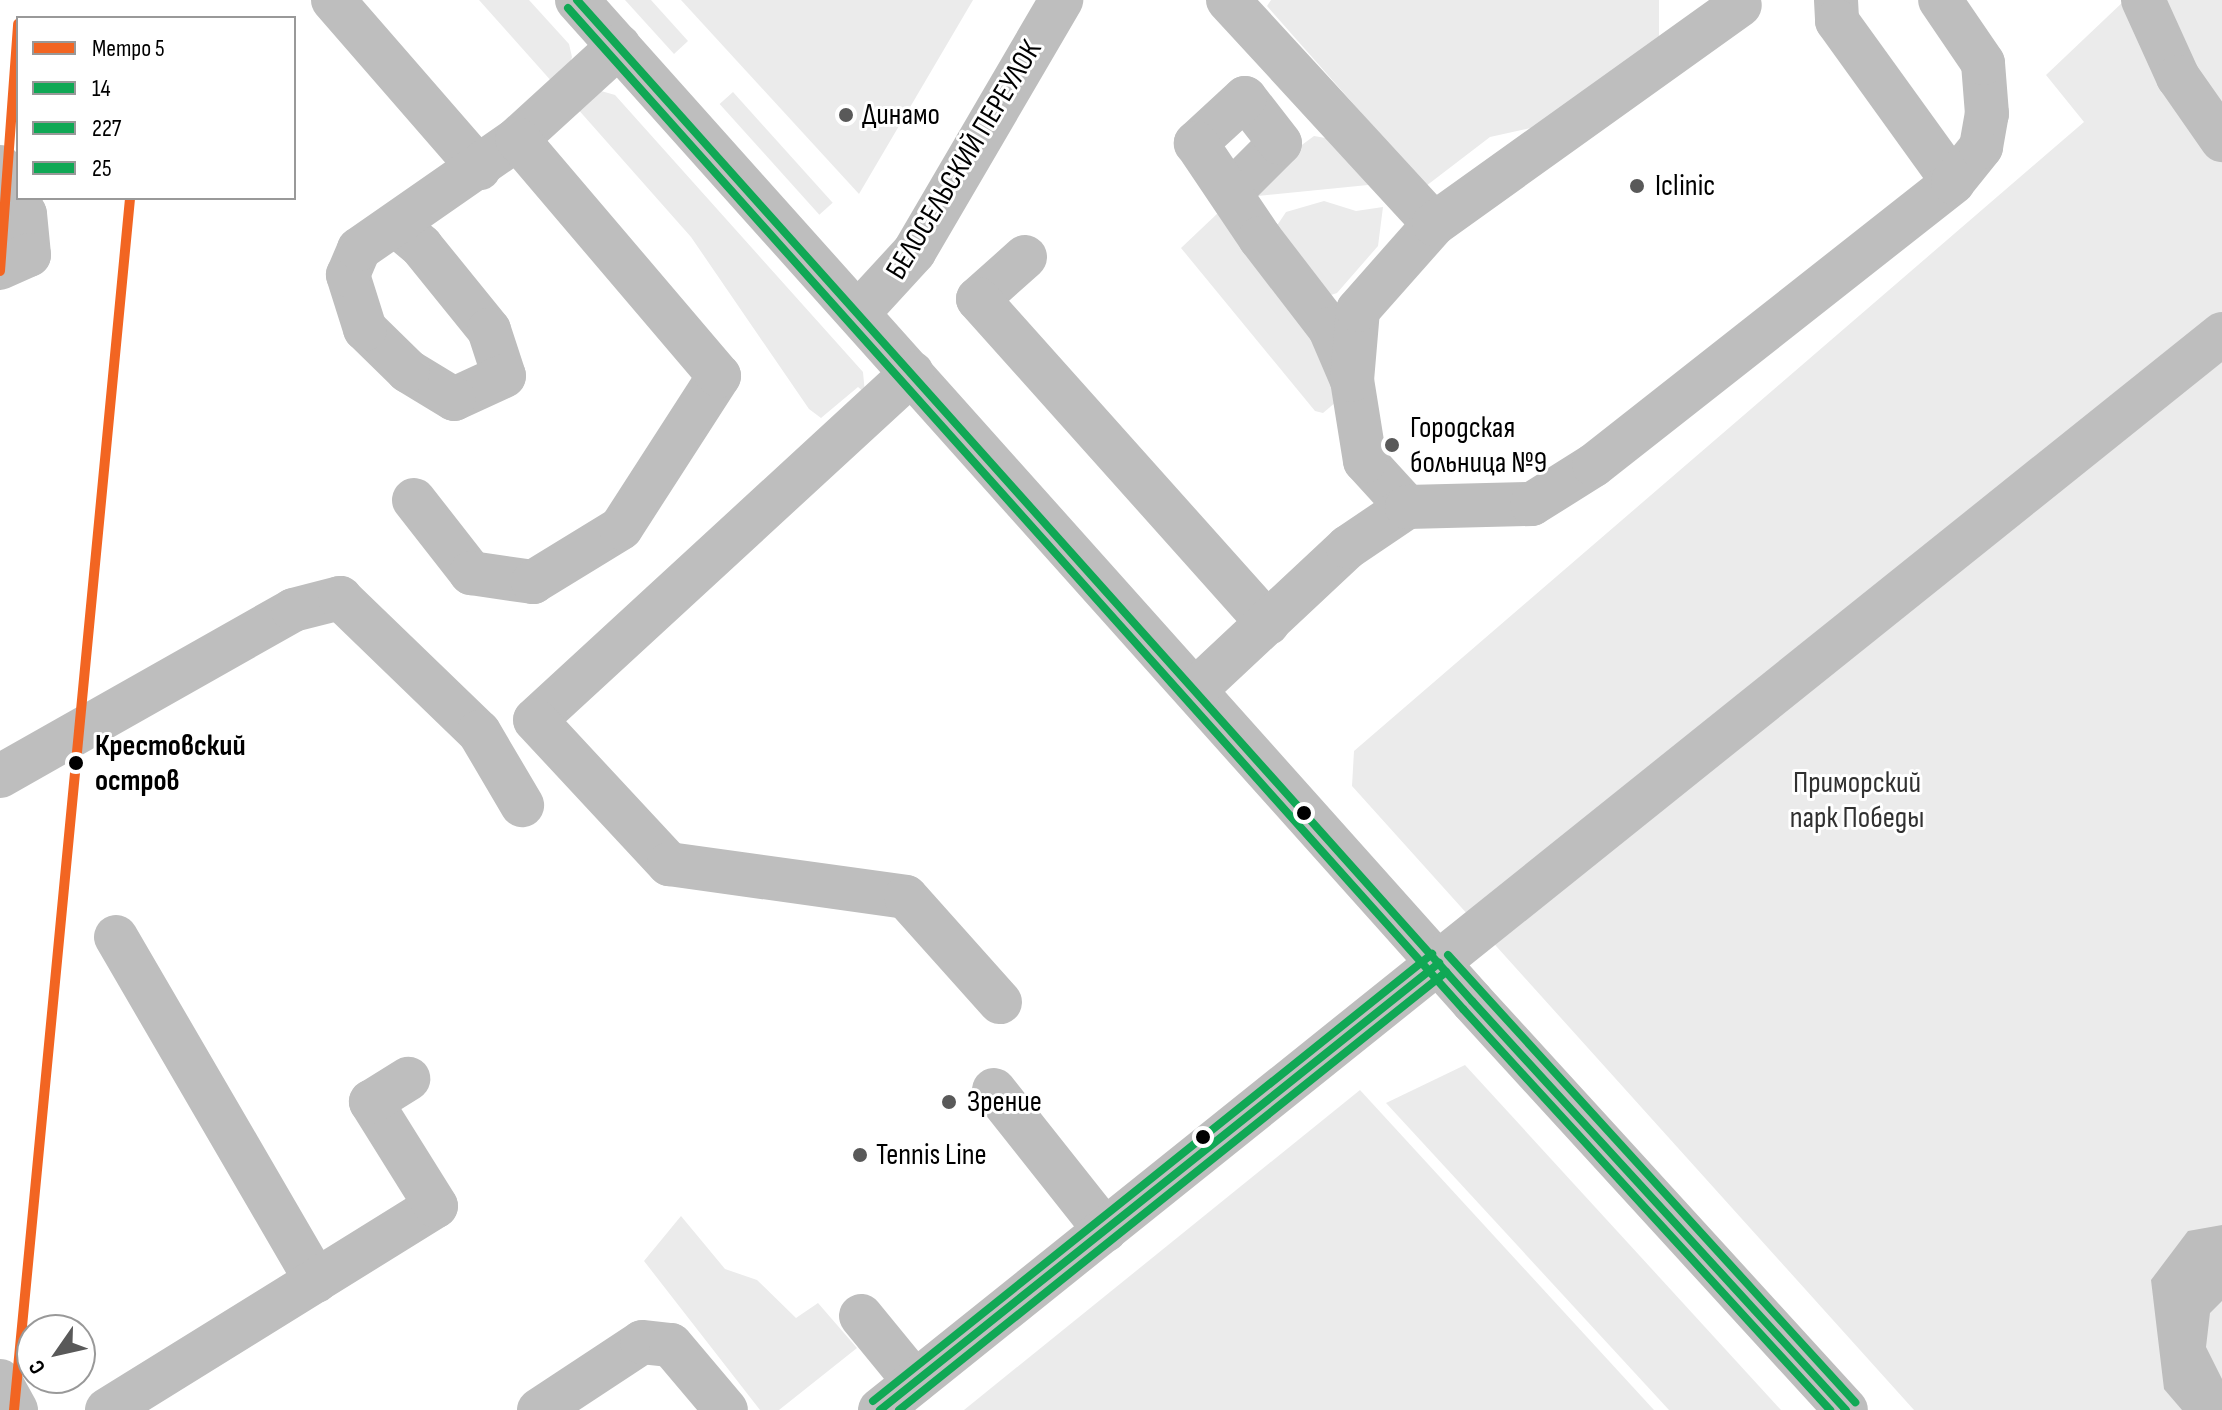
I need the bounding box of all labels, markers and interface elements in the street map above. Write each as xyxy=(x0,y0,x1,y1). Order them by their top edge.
legend xyxy=(16,16,296,200)
text: Метро 5 xyxy=(92,34,165,63)
street label: БЕЛОСЕЛЬСКИЙ ПЕРЕУЛОК xyxy=(878,34,1050,286)
text: 14 xyxy=(92,74,110,103)
place label: Динамо xyxy=(862,97,940,133)
marker: Динамо xyxy=(837,106,855,124)
text: 227 xyxy=(92,114,121,143)
text: 25 xyxy=(92,154,112,183)
place label: Iclinic xyxy=(1655,168,1715,204)
marker: Iclinic xyxy=(1626,175,1648,197)
place label: Городская больница №9 xyxy=(1410,410,1547,480)
marker: Городская больница №9 xyxy=(1381,434,1403,456)
place label: Крестовский остров xyxy=(95,728,245,798)
marker: Крестовский остров xyxy=(64,751,88,775)
park label: Приморский парк Победы xyxy=(1790,765,1924,836)
unlabelled marker xyxy=(1296,805,1312,821)
place label: Зрение xyxy=(967,1084,1042,1120)
marker: Зрение xyxy=(938,1091,960,1113)
unlabelled marker xyxy=(1195,1129,1211,1145)
place label: Tennis Line xyxy=(876,1137,987,1173)
marker: Tennis Line xyxy=(851,1146,869,1164)
north arrow xyxy=(16,1314,96,1394)
text: С xyxy=(23,1354,52,1379)

